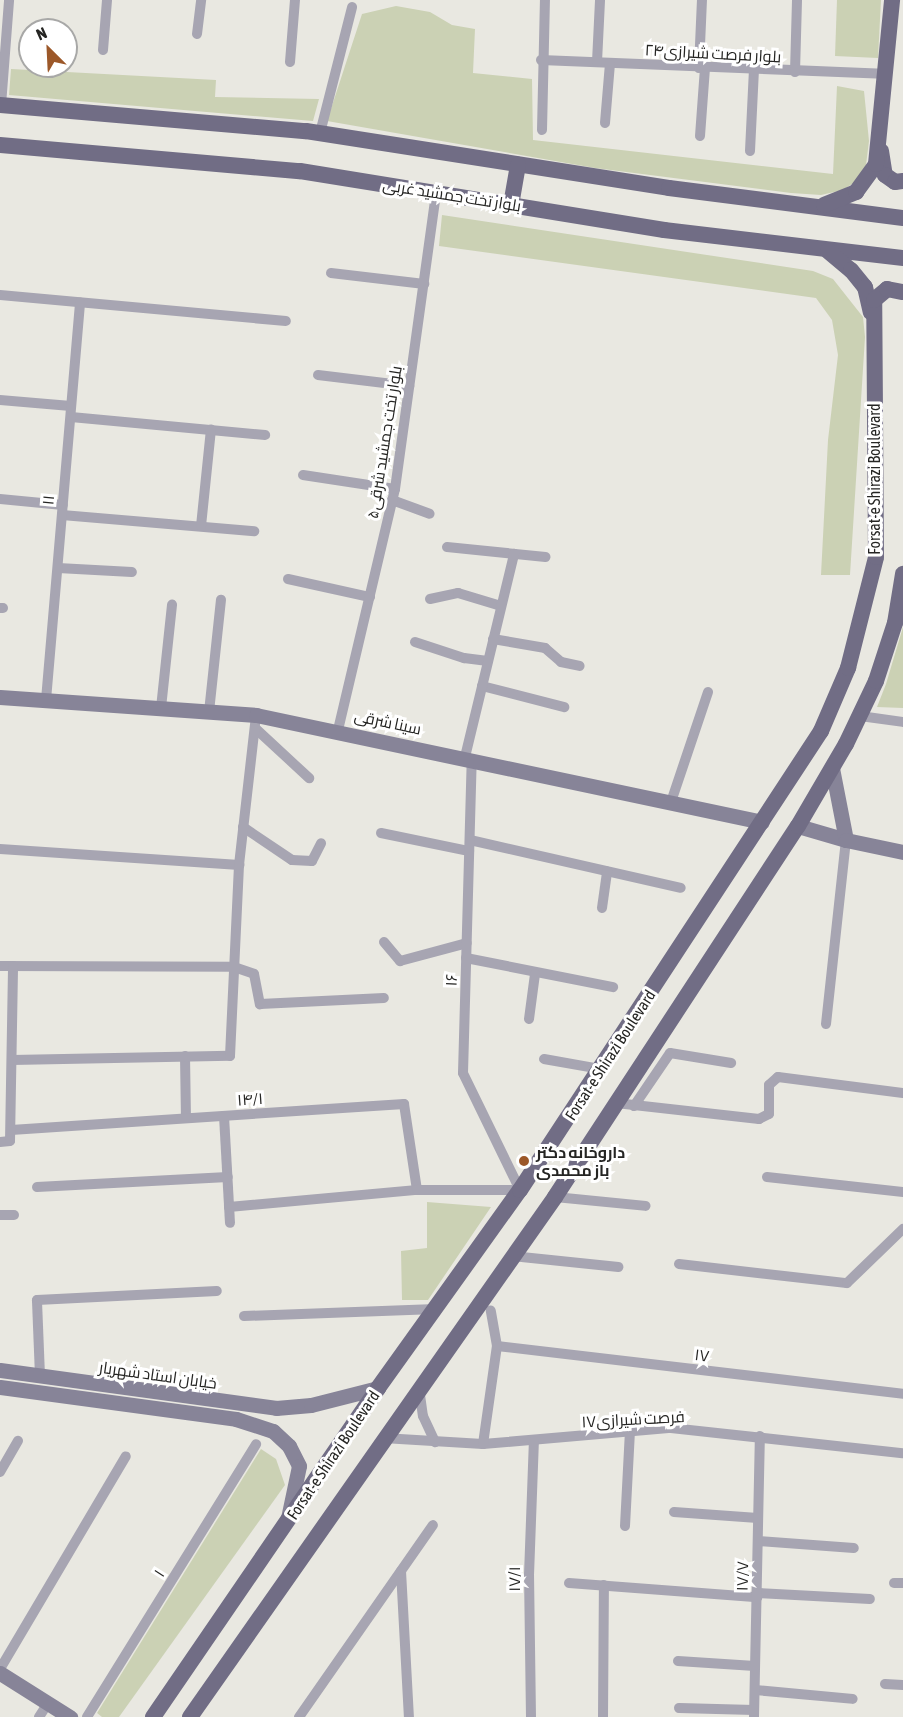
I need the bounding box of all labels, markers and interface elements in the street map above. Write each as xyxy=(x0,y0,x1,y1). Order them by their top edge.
north arrow xyxy=(18,18,78,78)
text: N xyxy=(34,23,49,44)
street label: بلوار فرصت شیرازی۲۴ xyxy=(644,40,782,66)
street label: بلوار تخت جمشید غربی xyxy=(381,175,523,215)
street label: بلوار تخت جمشید شرقی۵ xyxy=(362,364,406,520)
street label: Forsat-e Shirazi Boulevard xyxy=(864,403,884,555)
street label: ۱۱ xyxy=(38,494,58,506)
street label: سینا شرقی xyxy=(353,706,423,738)
street label: ۱۶ xyxy=(441,973,461,987)
street label: Forsat-e Shirazi Boulevard xyxy=(561,986,659,1124)
street label: ۱۴/۱ xyxy=(236,1089,264,1109)
place label: داروخانه دکتر باز محمدی xyxy=(536,1142,625,1180)
marker: داروخانه دکتر باز محمدی xyxy=(517,1154,531,1168)
street label: ۱۷ xyxy=(693,1345,711,1365)
street label: خیابان استاد شهریار xyxy=(98,1357,218,1393)
street label: Forsat-e Shirazi Boulevard xyxy=(283,1387,383,1523)
street label: ۱۷فرصت شیرازی xyxy=(581,1407,685,1431)
street label: ۱۷/۷ xyxy=(732,1561,752,1591)
street label: ۱ xyxy=(150,1566,168,1580)
street label: ۱۷/۱ xyxy=(504,1566,524,1592)

